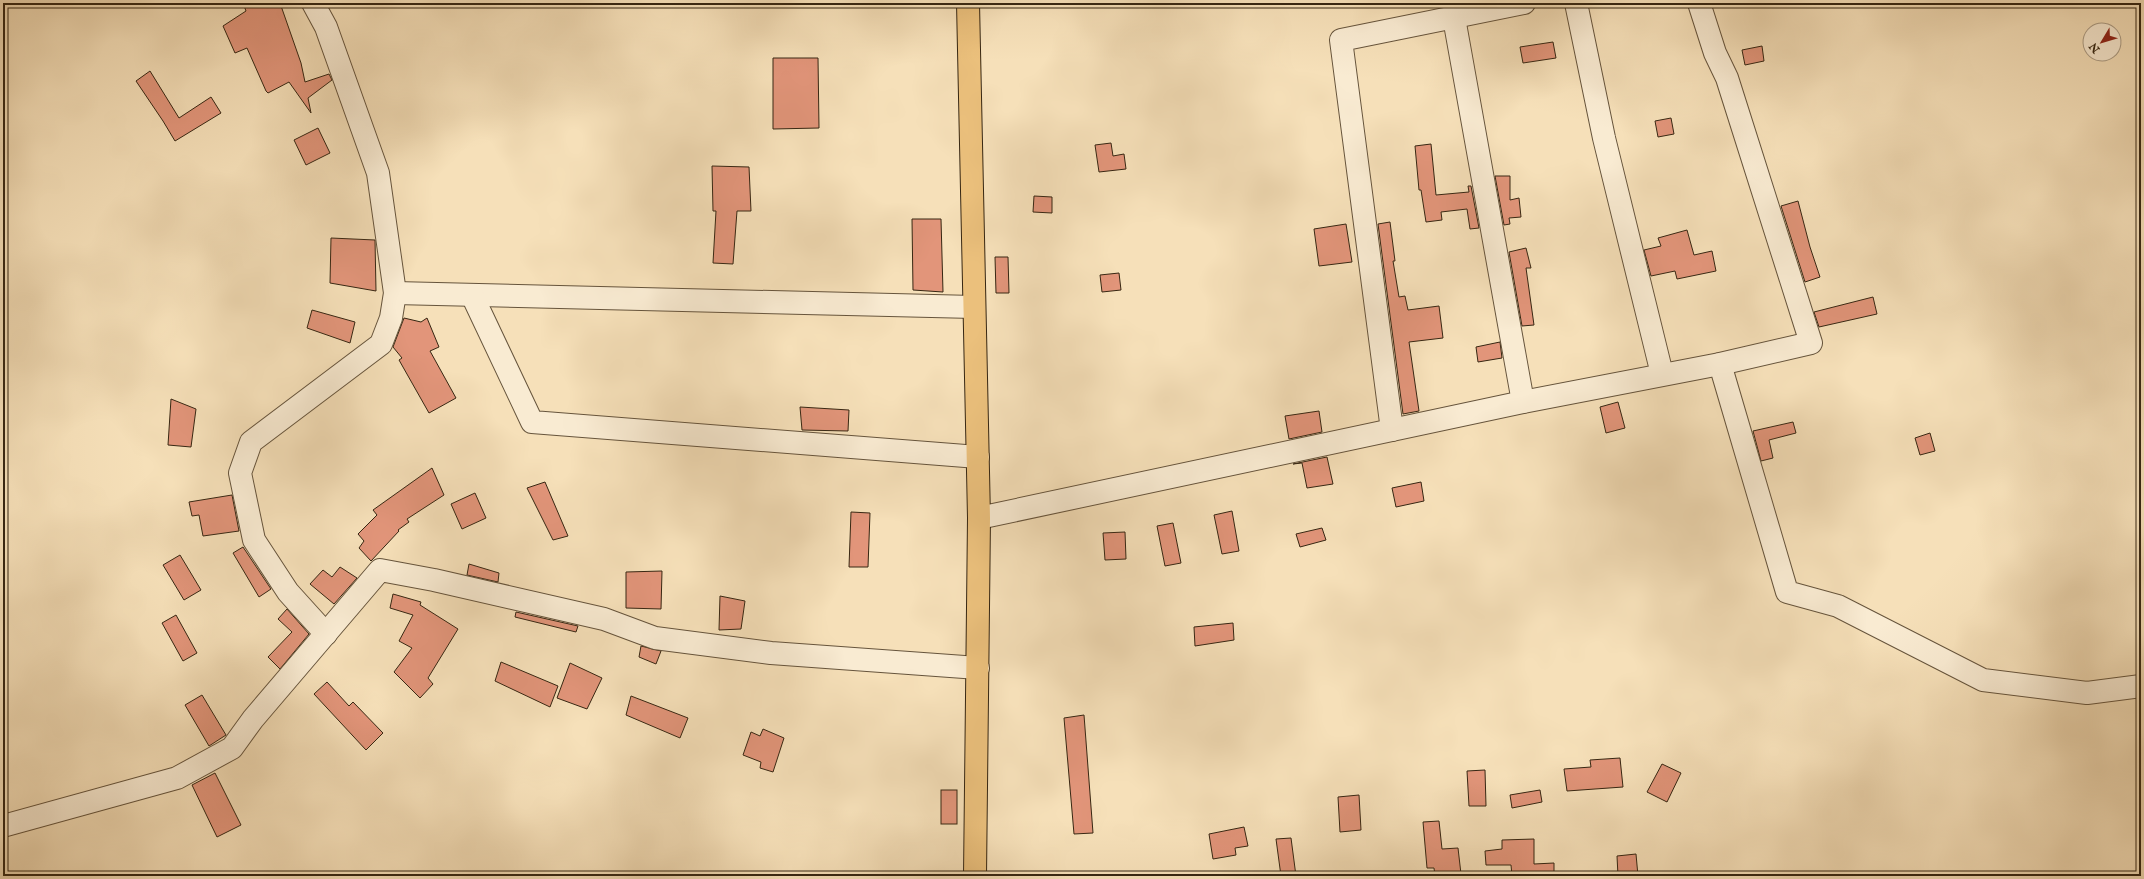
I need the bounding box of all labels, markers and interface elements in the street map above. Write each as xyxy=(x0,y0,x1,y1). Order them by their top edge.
north arrow xyxy=(2082,22,2122,62)
text: N xyxy=(2086,39,2104,56)

